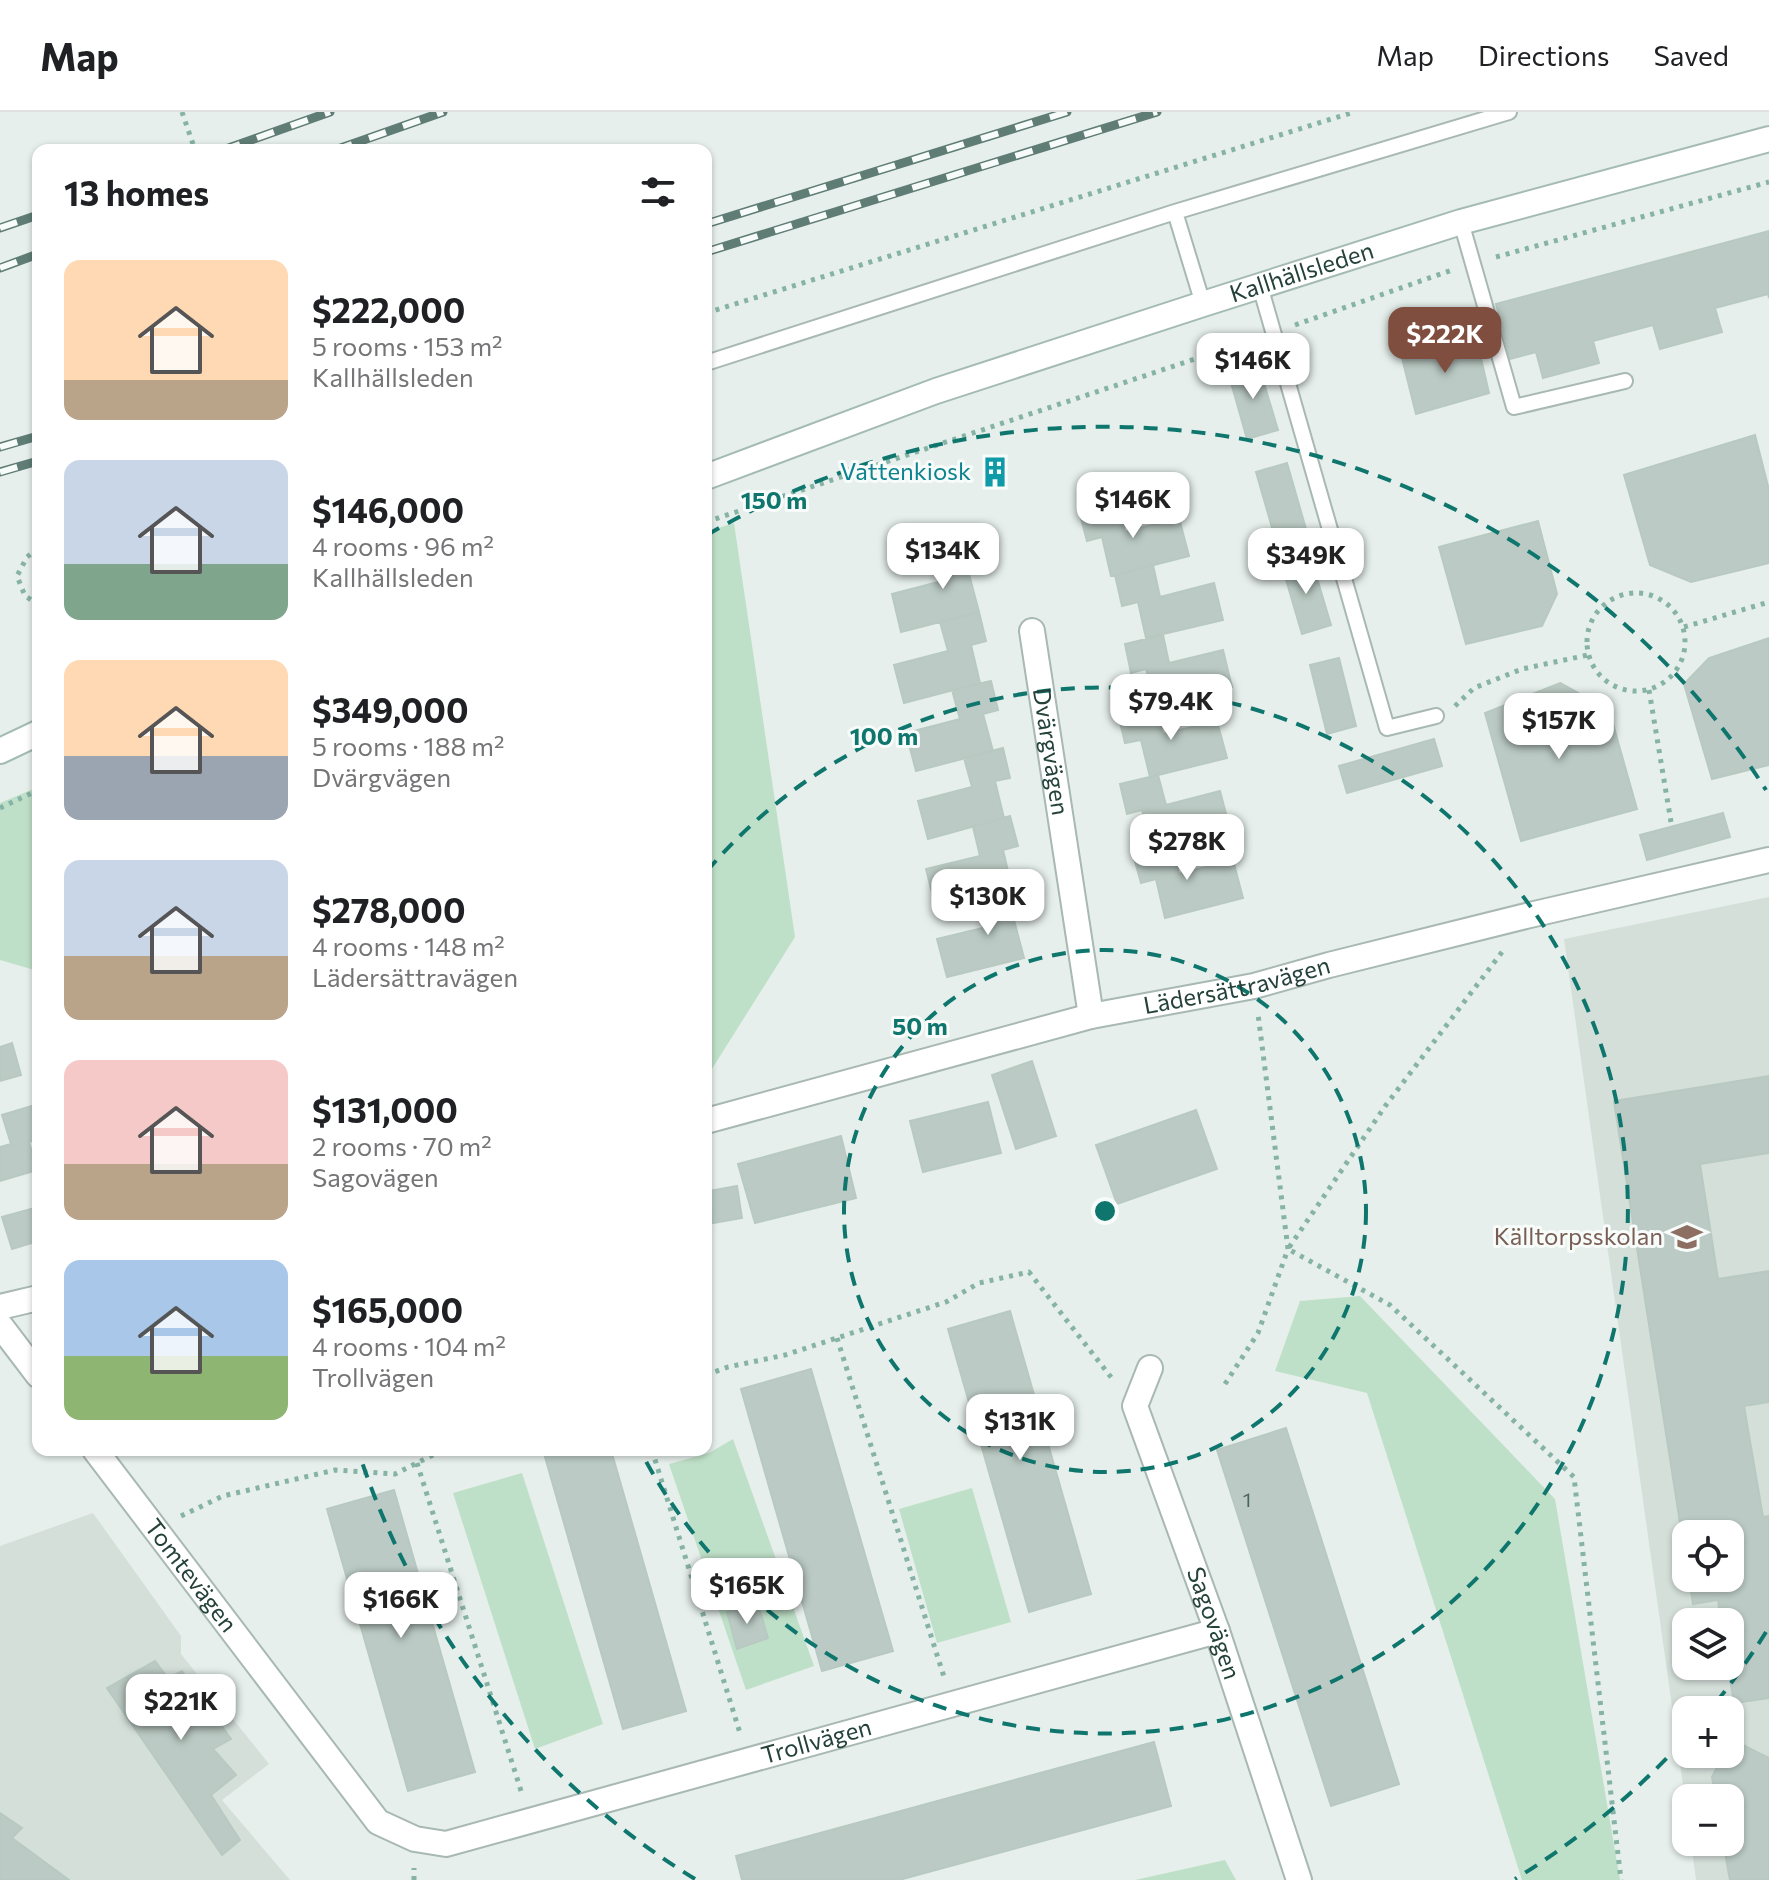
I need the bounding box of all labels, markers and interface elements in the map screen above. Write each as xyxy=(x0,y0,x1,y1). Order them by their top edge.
text: Map xyxy=(40,32,119,79)
text: Map xyxy=(1376,38,1434,72)
text: Directions xyxy=(1478,38,1609,72)
text: Saved xyxy=(1653,38,1729,72)
icon: filters xyxy=(636,170,680,214)
text: 13 homes xyxy=(64,171,209,213)
street label: Kallhällsleden xyxy=(1226,235,1377,308)
text: $222,000 xyxy=(312,288,465,330)
icon: home xyxy=(128,292,224,388)
pin: $222K xyxy=(1389,307,1501,375)
text: $222K xyxy=(1406,317,1484,348)
text: 5 rooms · 153 m² xyxy=(312,330,503,361)
pin: $146K xyxy=(1197,333,1309,401)
text: $146K xyxy=(1215,343,1291,374)
text: Kallhällsleden xyxy=(312,361,474,392)
building icon: Vattenkiosk xyxy=(978,455,1012,489)
place label: Vattenkiosk xyxy=(840,456,971,485)
pin: $146K xyxy=(1077,472,1189,540)
text: $146K xyxy=(1095,482,1171,513)
text: 150 m xyxy=(741,485,807,514)
text: $146,000 xyxy=(312,488,464,530)
icon: home xyxy=(128,492,224,588)
pin: $134K xyxy=(887,523,999,591)
pin: $349K xyxy=(1250,528,1362,596)
text: 4 rooms · 96 m² xyxy=(312,530,494,561)
text: $134K xyxy=(905,533,981,564)
text: $349K xyxy=(1266,538,1346,569)
text: Kallhällsleden xyxy=(312,561,474,592)
pin: $79.4K xyxy=(1106,674,1236,742)
text: $79.4K xyxy=(1128,684,1214,715)
street label: Dvärgvägen xyxy=(1028,686,1076,817)
text: $349,000 xyxy=(312,688,469,730)
icon: home xyxy=(128,692,224,788)
pin: $157K xyxy=(1503,693,1615,761)
text: $157K xyxy=(1522,703,1596,734)
text: 100 m xyxy=(850,721,918,750)
text: 5 rooms · 188 m² xyxy=(312,730,504,761)
text: Dvärgvägen xyxy=(312,761,451,792)
pin: $278K xyxy=(1131,814,1243,882)
text: $278K xyxy=(1148,824,1226,855)
pin: $130K xyxy=(932,869,1044,937)
text: $130K xyxy=(949,879,1027,910)
text: $278,000 xyxy=(312,888,466,930)
icon: home xyxy=(128,892,224,988)
text: 4 rooms · 148 m² xyxy=(312,930,505,961)
street label: Lädersättravägen xyxy=(1141,949,1333,1019)
text: Lädersättravägen xyxy=(312,961,518,992)
text: 50 m xyxy=(892,1011,948,1040)
text: $131,000 xyxy=(312,1088,458,1130)
icon: home xyxy=(128,1092,224,1188)
text: 2 rooms · 70 m² xyxy=(312,1130,492,1161)
text: Sagovägen xyxy=(312,1161,439,1192)
centre of rings xyxy=(1091,1197,1119,1225)
school or university icon: Källtorpsskolan xyxy=(1670,1220,1704,1254)
place label: Källtorpsskolan xyxy=(1494,1221,1663,1250)
text: $165,000 xyxy=(312,1288,463,1330)
icon: home xyxy=(128,1292,224,1388)
text: 4 rooms · 104 m² xyxy=(312,1330,506,1361)
text: Trollvägen xyxy=(312,1361,434,1392)
pin: $131K xyxy=(964,1394,1076,1462)
text: $131K xyxy=(984,1404,1056,1435)
house number: 1 xyxy=(1243,1487,1251,1511)
street label: Tomtevägen xyxy=(140,1512,244,1637)
map controls xyxy=(1672,1520,1744,1856)
button: locate xyxy=(1672,1520,1744,1592)
pin: $165K xyxy=(691,1558,803,1626)
street label: Sagovägen xyxy=(1182,1563,1248,1683)
text: $165K xyxy=(709,1568,785,1599)
pin: $166K xyxy=(345,1572,457,1640)
text: $166K xyxy=(363,1582,439,1613)
button: layers xyxy=(1672,1608,1744,1680)
pin: $221K xyxy=(125,1674,237,1742)
text: $221K xyxy=(144,1684,218,1715)
button: + xyxy=(1672,1696,1744,1768)
street label: Trollvägen xyxy=(758,1711,874,1769)
button: − xyxy=(1672,1784,1744,1856)

